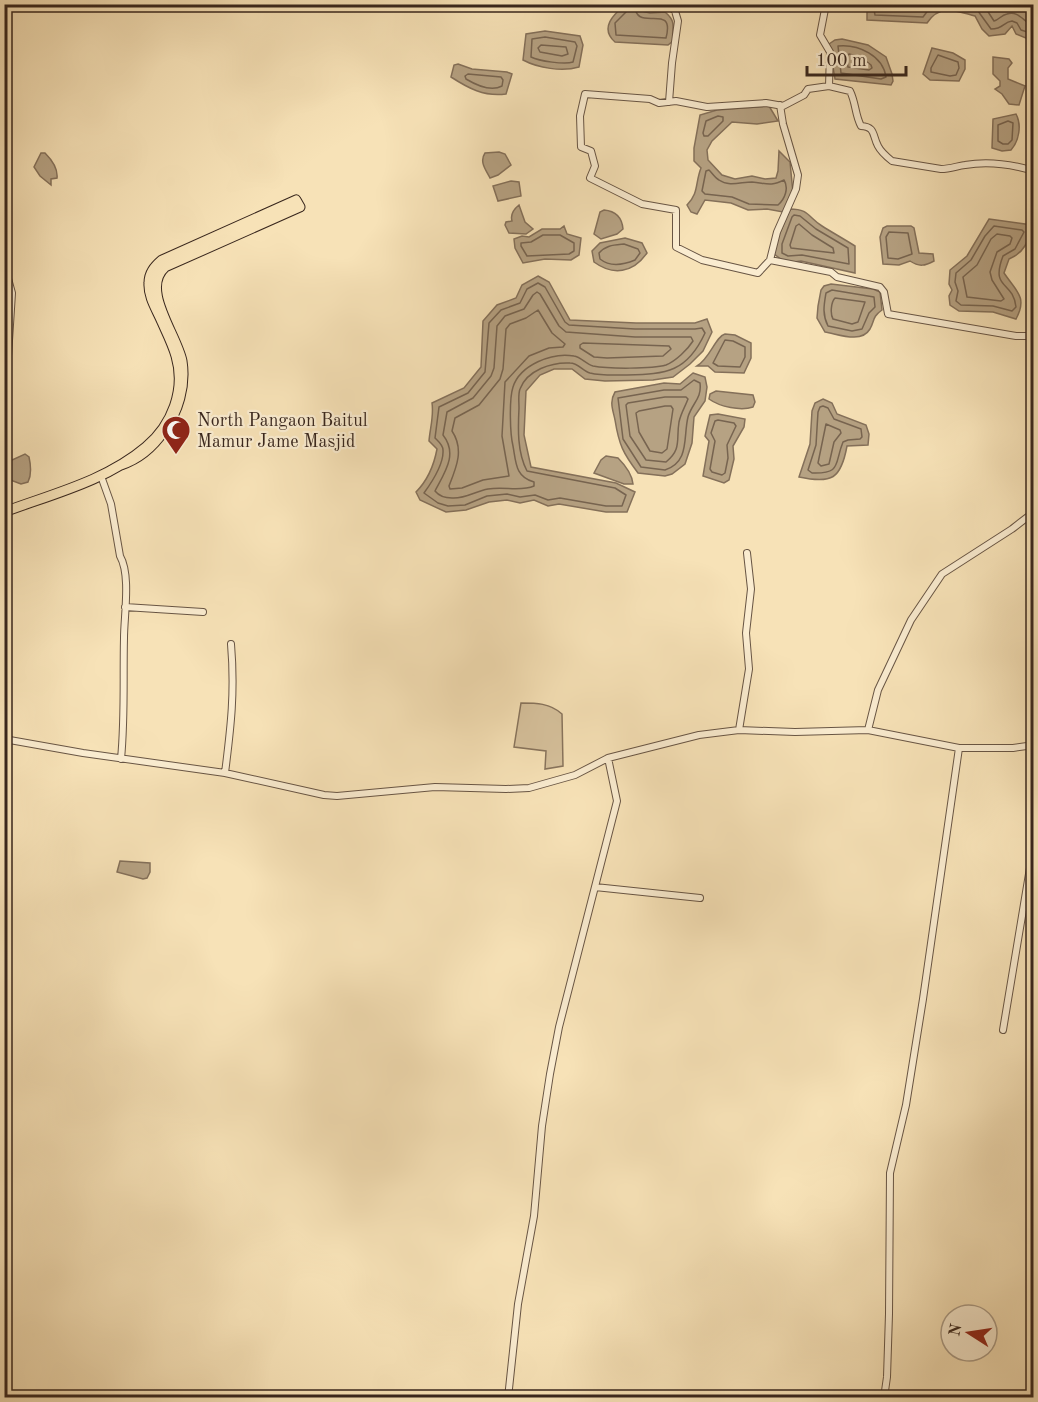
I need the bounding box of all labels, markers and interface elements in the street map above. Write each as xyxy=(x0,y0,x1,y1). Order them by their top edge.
scale bar xyxy=(807,39,906,77)
text: 100 m xyxy=(816,52,867,70)
place label: North Pangaon Baitul Mamur Jame Masjid xyxy=(197,412,368,451)
mosque icon: North Pangaon Baitul Mamur Jame Masjid xyxy=(160,414,192,456)
north arrow xyxy=(939,1303,999,1363)
text: N xyxy=(947,1322,966,1338)

